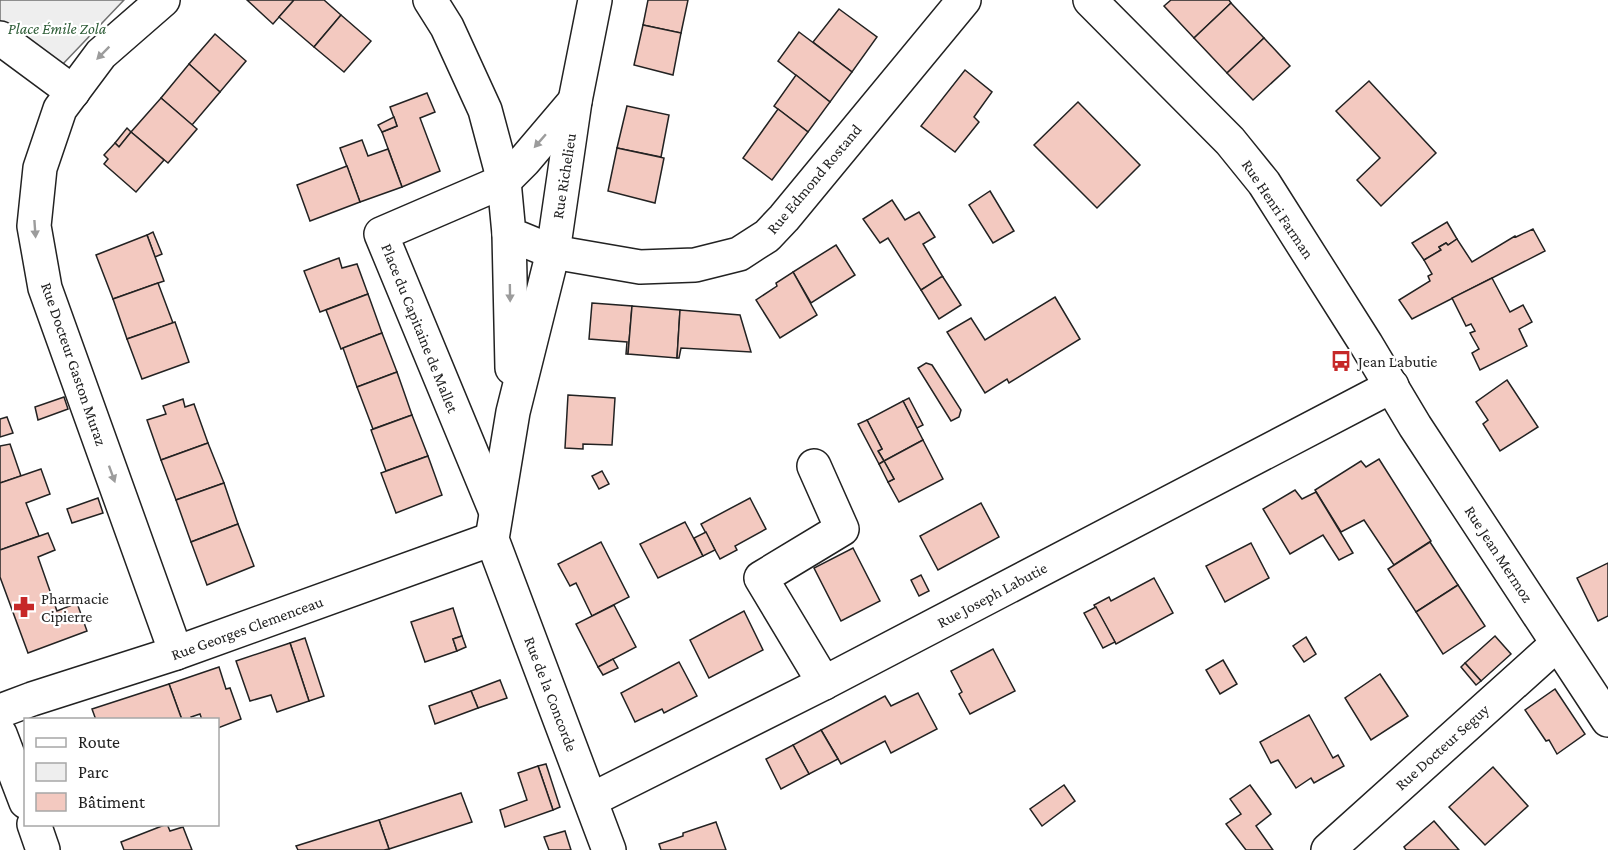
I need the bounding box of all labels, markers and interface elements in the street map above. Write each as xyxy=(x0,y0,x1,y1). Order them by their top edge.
park label: Place Émile Zola xyxy=(8,20,107,37)
one-way arrow xyxy=(97,45,111,59)
street label: Rue Edmond Rostand xyxy=(763,120,865,237)
street label: Rue Richelieu xyxy=(549,132,579,220)
one-way arrow xyxy=(534,133,547,149)
street label: Rue Henri Farman xyxy=(1239,156,1318,262)
one-way arrow xyxy=(31,219,40,238)
street label: Place du Capitaine de Mallet xyxy=(377,241,462,416)
street label: Rue Docteur Gaston Muraz xyxy=(38,280,110,448)
one-way arrow xyxy=(506,283,515,302)
bus stop icon: Jean Labutie xyxy=(1329,349,1353,373)
place label: Jean Labutie xyxy=(1356,353,1437,371)
one-way arrow xyxy=(108,465,118,483)
street label: Rue Jean Mermoz xyxy=(1461,503,1537,606)
street label: Rue Joseph Labutie xyxy=(934,559,1050,632)
place label: Pharmacie Cipierre xyxy=(41,590,109,626)
street label: Rue Georges Clemenceau xyxy=(169,592,326,664)
pharmacy icon: Pharmacie Cipierre xyxy=(12,595,36,619)
street label: Rue de la Concorde xyxy=(521,634,581,754)
street label: Rue Docteur Seguy xyxy=(1392,700,1493,794)
legend xyxy=(24,718,219,826)
text: Route xyxy=(78,732,120,752)
text: Parc xyxy=(78,762,109,782)
text: Bâtiment xyxy=(78,792,146,812)

